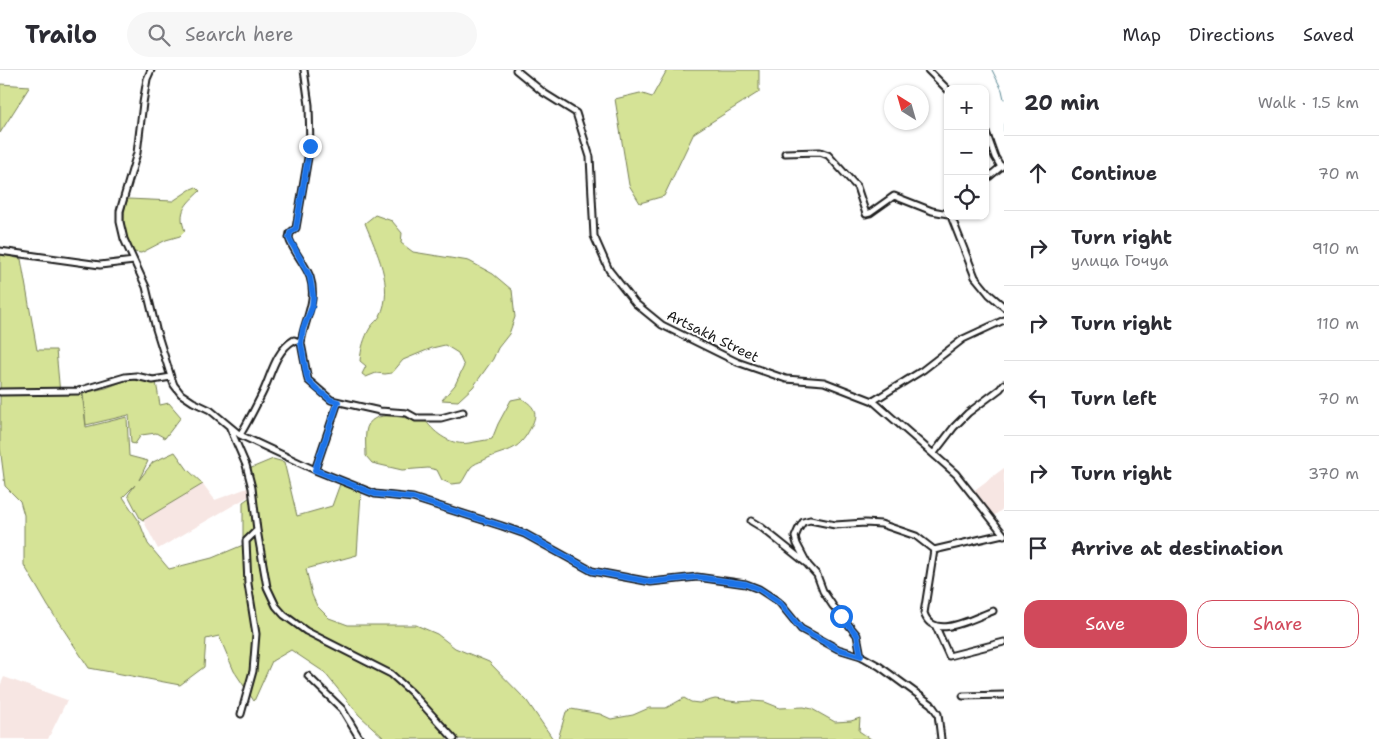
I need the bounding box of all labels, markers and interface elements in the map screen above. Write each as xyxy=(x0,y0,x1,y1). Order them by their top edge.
search box xyxy=(127,12,477,57)
text: Trailo xyxy=(25,19,97,51)
icon: search xyxy=(145,21,173,49)
text: Search here xyxy=(185,22,294,47)
text: Map xyxy=(1123,23,1161,47)
text: Directions xyxy=(1189,23,1275,47)
text: Saved xyxy=(1303,23,1354,47)
north arrow xyxy=(884,85,929,130)
map controls xyxy=(944,85,989,220)
button: + xyxy=(944,85,989,130)
text: 20 min xyxy=(1024,89,1099,117)
text: Walk · 1.5 km xyxy=(1258,92,1359,113)
button: − xyxy=(944,130,989,175)
route end xyxy=(299,135,322,158)
icon: ahead xyxy=(1024,159,1052,187)
text: Continue xyxy=(1071,161,1157,186)
text: 70 m xyxy=(1318,163,1359,184)
button: locate xyxy=(944,175,989,220)
text: Turn right xyxy=(1071,225,1172,250)
icon: right xyxy=(1024,234,1052,262)
text: 910 m xyxy=(1312,238,1359,259)
text: улица Гочуа xyxy=(1071,250,1168,271)
street label: Artsakh Street xyxy=(664,306,762,366)
icon: right xyxy=(1024,309,1052,337)
text: Turn right xyxy=(1071,311,1172,336)
text: 110 m xyxy=(1316,313,1359,334)
icon: left xyxy=(1024,384,1052,412)
text: Turn left xyxy=(1071,386,1157,411)
text: 70 m xyxy=(1318,388,1359,409)
icon: right xyxy=(1024,459,1052,487)
text: Turn right xyxy=(1071,461,1172,486)
text: 370 m xyxy=(1308,463,1359,484)
icon: arrive xyxy=(1024,534,1052,562)
text: Arrive at destination xyxy=(1071,536,1283,561)
button: Save xyxy=(1024,600,1187,648)
button: Share xyxy=(1197,600,1359,648)
route start xyxy=(830,605,853,628)

